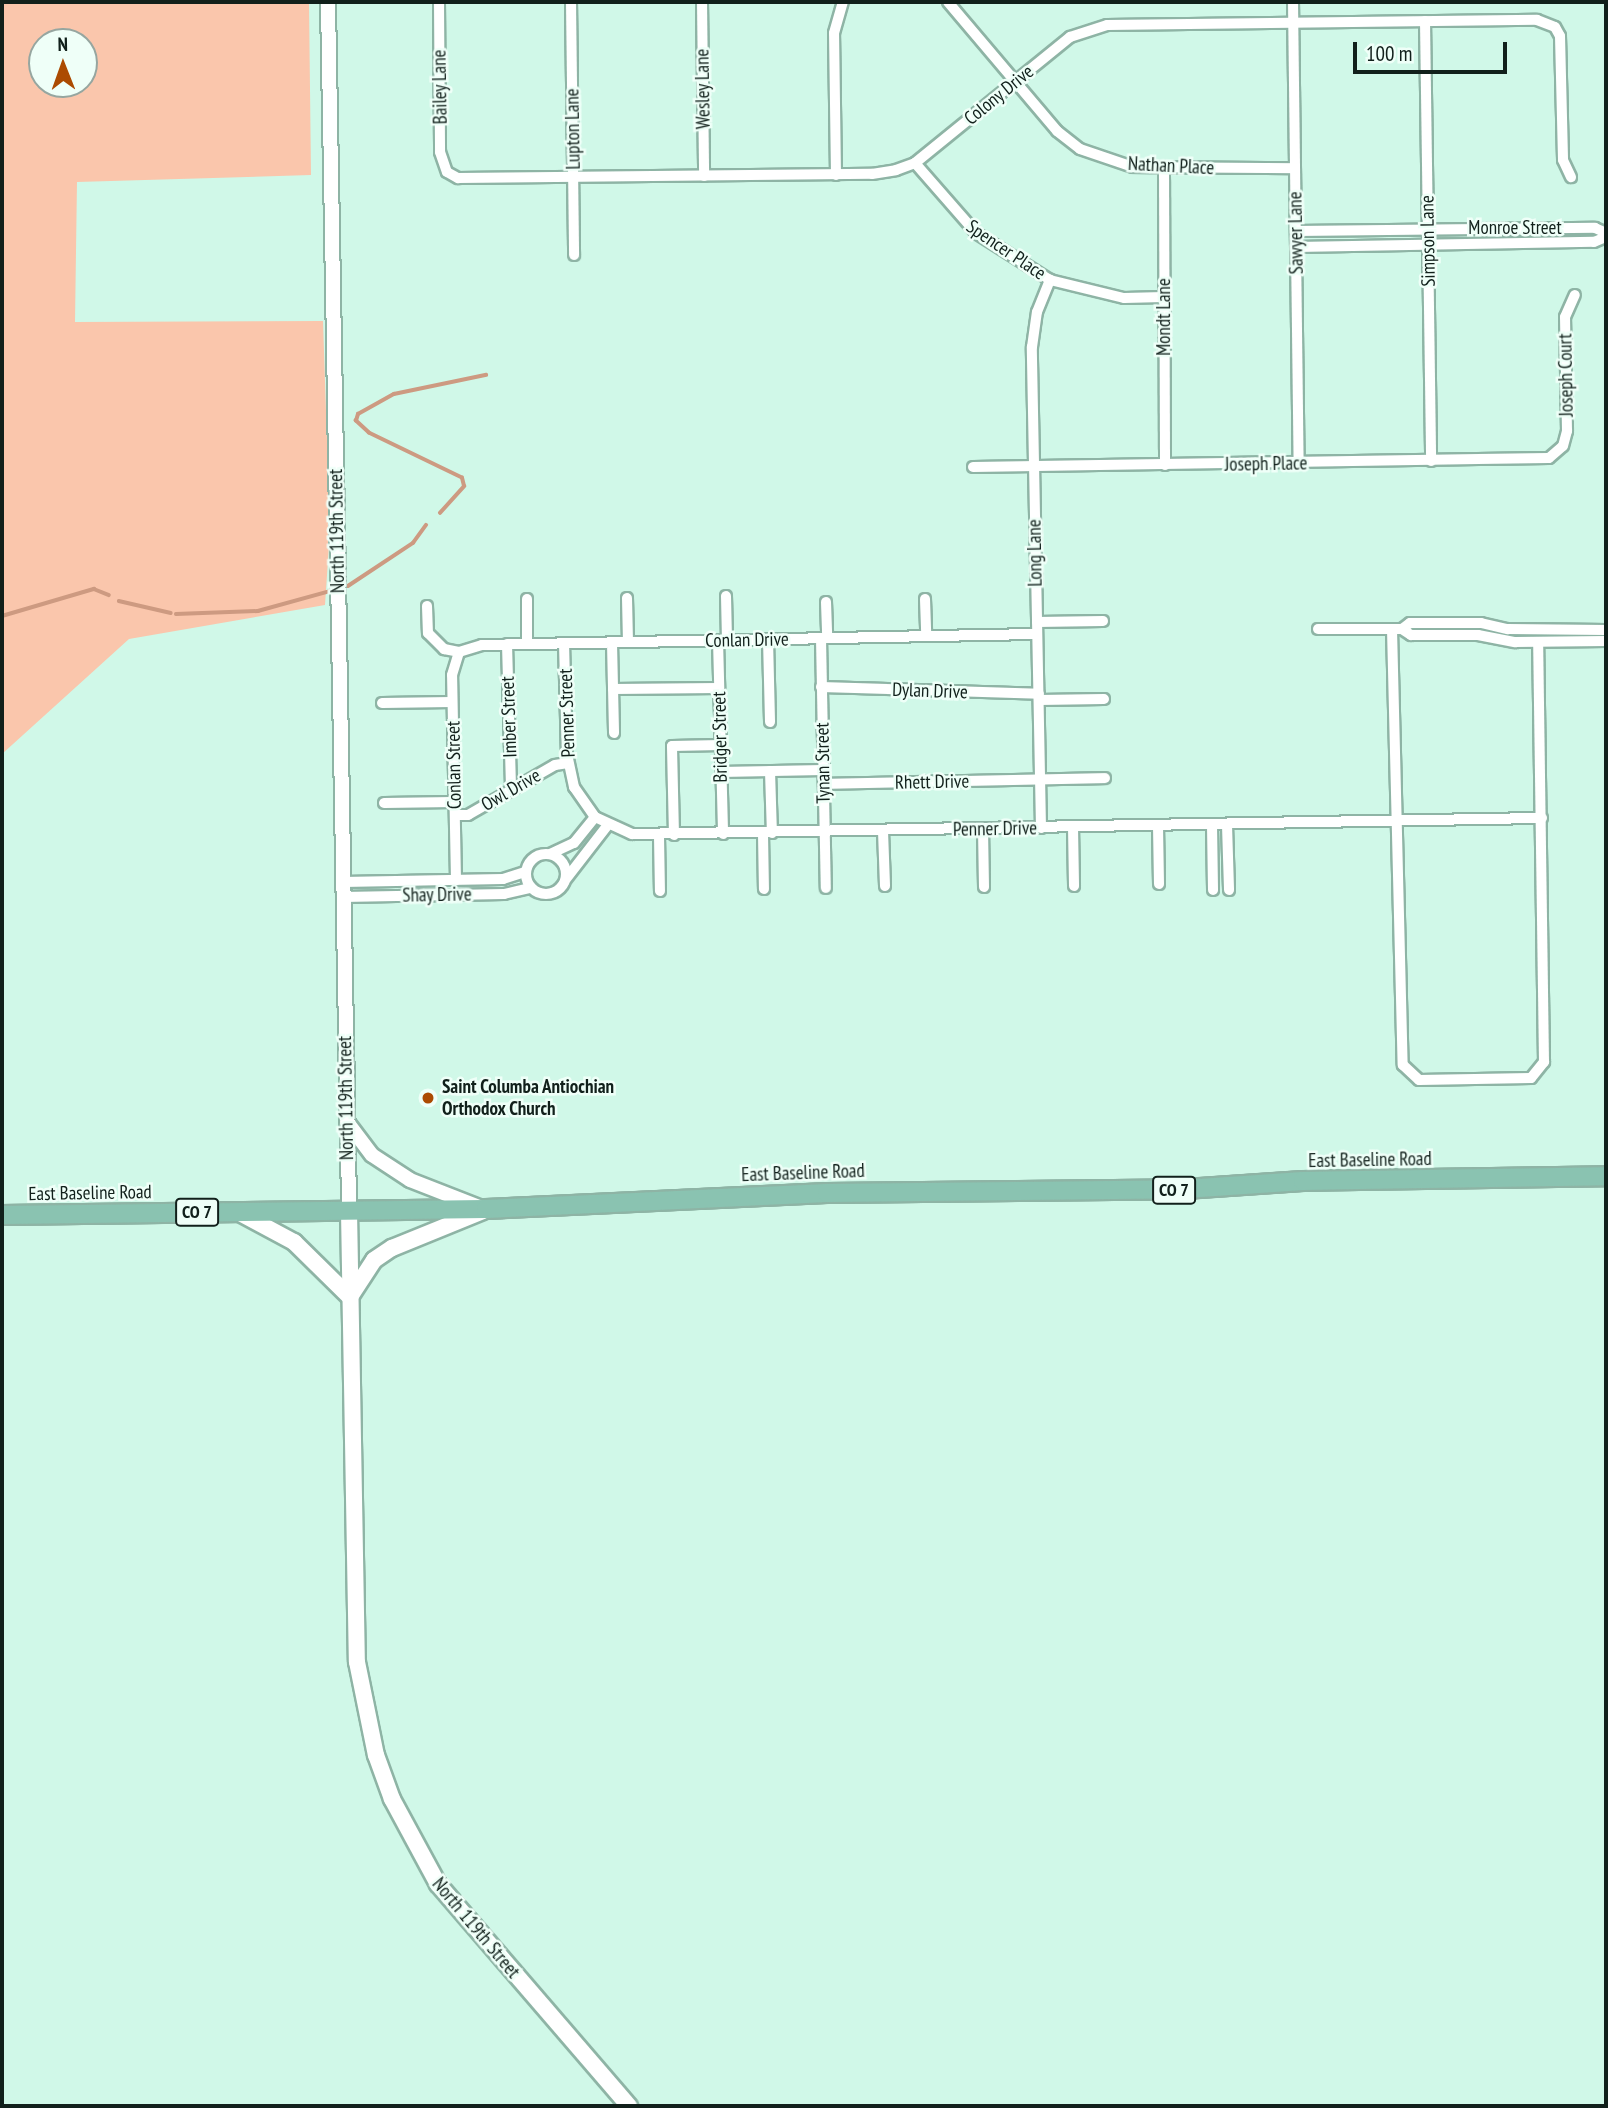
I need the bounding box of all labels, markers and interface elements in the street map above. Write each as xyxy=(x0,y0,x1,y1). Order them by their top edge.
north arrow xyxy=(28,28,98,98)
scale bar xyxy=(1356,28,1510,72)
text: N xyxy=(57,32,68,56)
text: 100 m xyxy=(1366,40,1412,67)
street label: Wesley Lane xyxy=(691,48,715,130)
street label: Bailey Lane xyxy=(428,49,452,125)
street label: Colony Drive xyxy=(960,60,1038,130)
street label: Lupton Lane xyxy=(561,88,585,170)
street label: Nathan Place xyxy=(1127,152,1215,180)
street label: Sawyer Lane xyxy=(1284,191,1308,275)
street label: Simpson Lane xyxy=(1416,195,1440,287)
street label: Spencer Place xyxy=(962,215,1050,285)
street label: Monroe Street xyxy=(1468,217,1562,239)
street label: Mondt Lane xyxy=(1153,278,1175,356)
street label: Joseph Court xyxy=(1554,333,1578,417)
street label: Joseph Place xyxy=(1225,452,1307,476)
street label: North 119th Street xyxy=(325,469,349,593)
street label: Long Lane xyxy=(1023,519,1047,587)
street label: Conlan Drive xyxy=(705,628,789,652)
street label: Penner Street xyxy=(554,668,580,758)
street label: Imber Street xyxy=(496,676,522,758)
street label: Dylan Drive xyxy=(892,678,968,704)
street label: Bridger Street xyxy=(708,691,732,783)
street label: Conlan Street xyxy=(442,721,466,809)
street label: Tynan Street xyxy=(811,722,835,804)
street label: Owl Drive xyxy=(477,764,545,816)
street label: Rhett Drive xyxy=(895,770,969,794)
street label: Penner Drive xyxy=(953,817,1037,841)
street label: Shay Drive xyxy=(402,883,472,907)
street label: North 119th Street xyxy=(334,1036,358,1160)
place label: Saint Columba Antiochian Orthodox Church xyxy=(442,1076,615,1120)
marker: Saint Columba Antiochian Orthodox Church xyxy=(420,1090,436,1106)
street label: East Baseline Road xyxy=(1308,1148,1432,1172)
street label: East Baseline Road xyxy=(741,1159,865,1187)
road number: CO 7 xyxy=(1151,1176,1197,1204)
street label: East Baseline Road xyxy=(28,1181,152,1205)
road number: CO 7 xyxy=(174,1198,220,1226)
street label: North 119th Street xyxy=(427,1873,525,1983)

